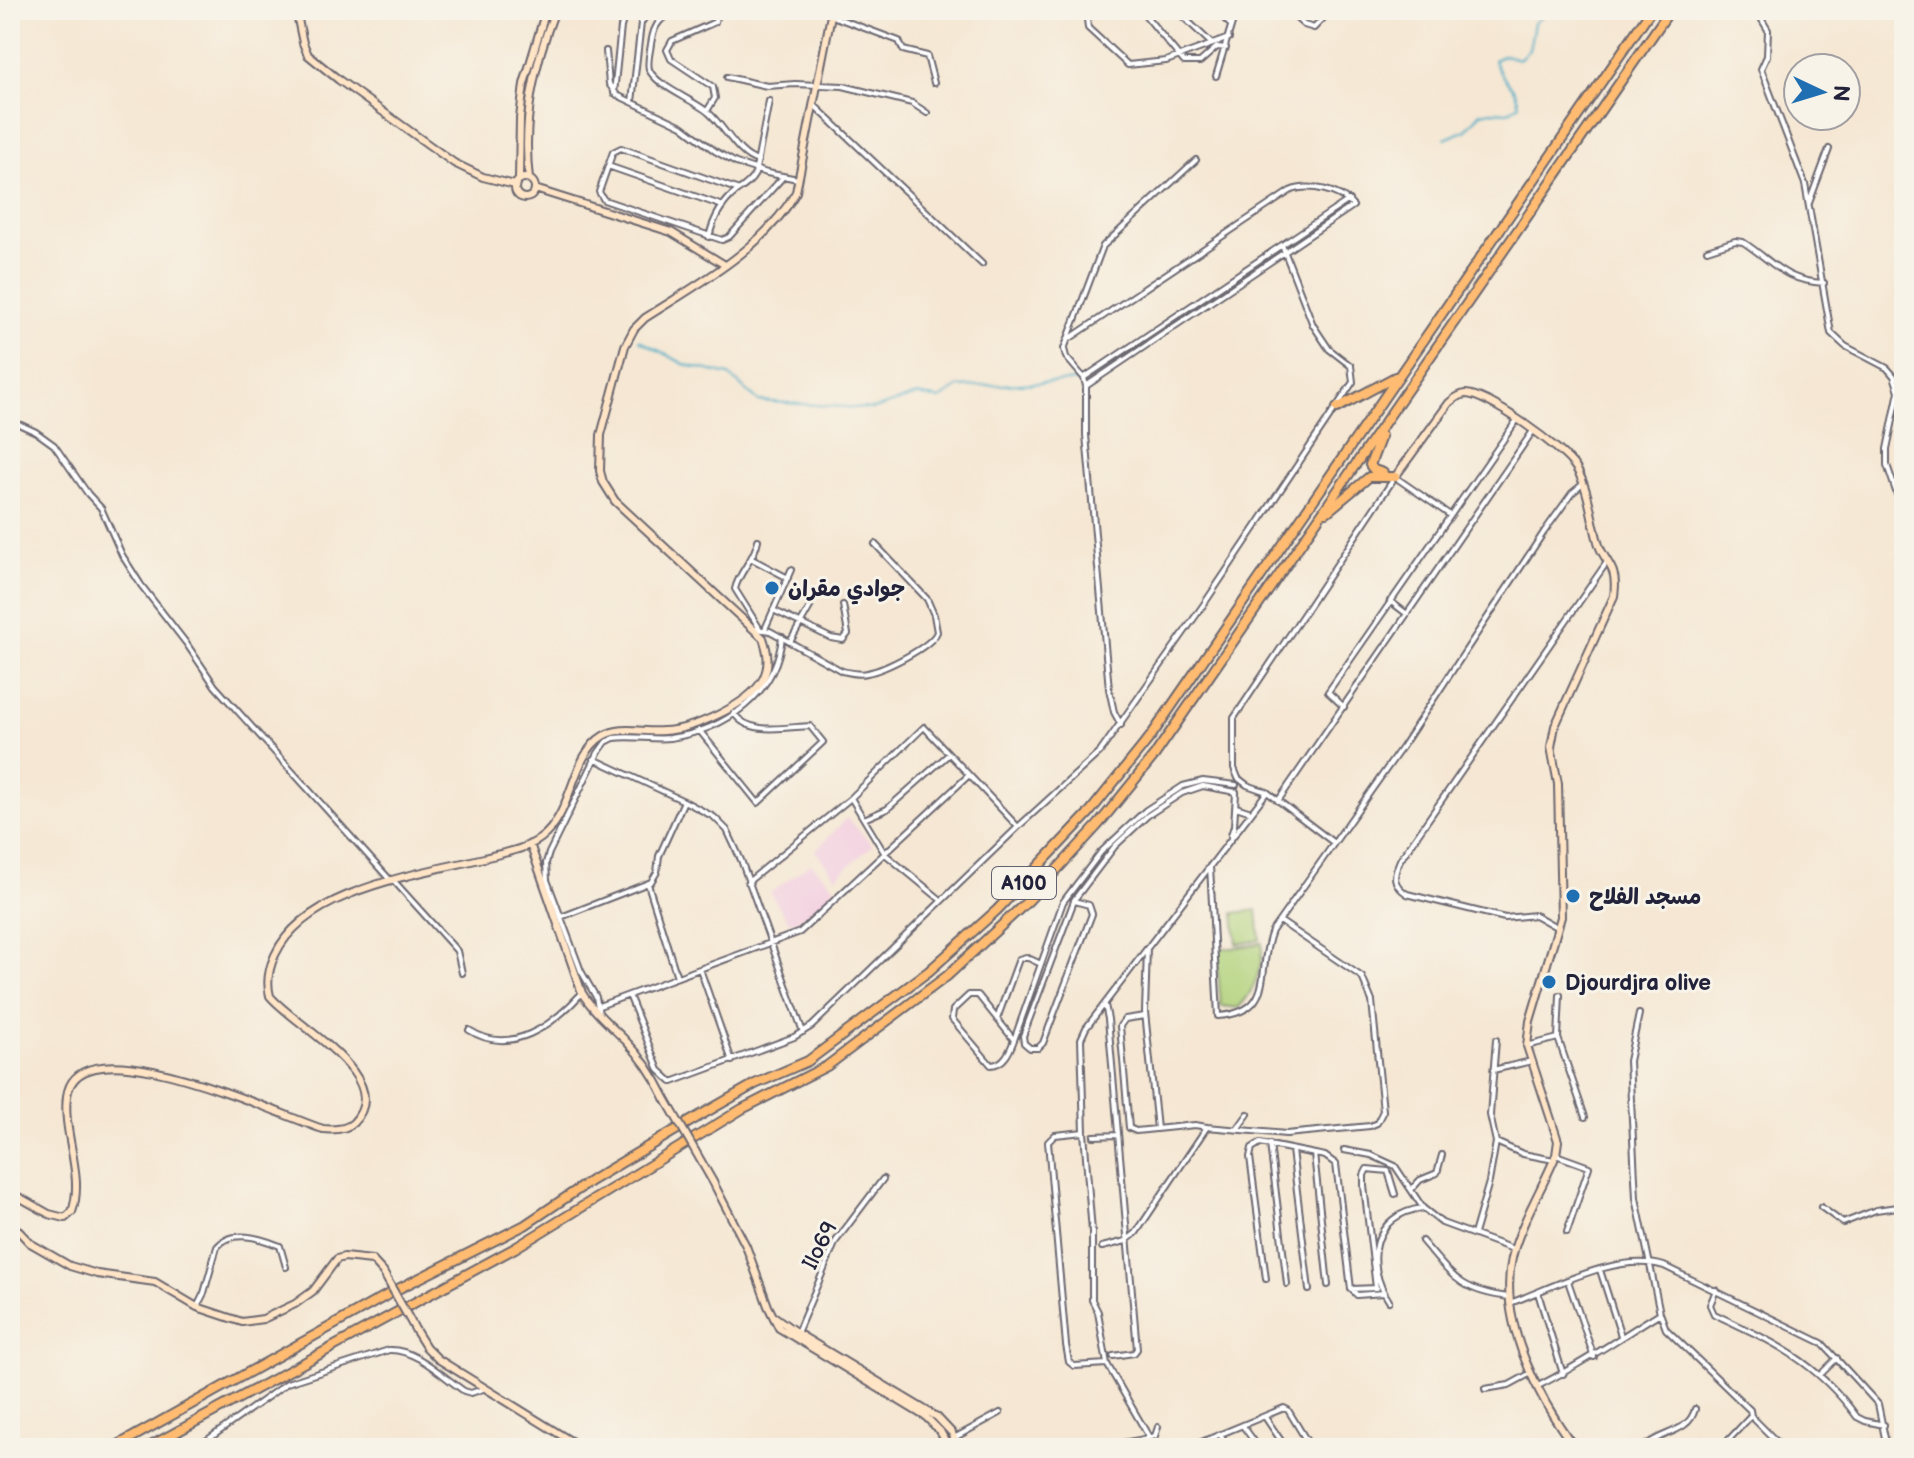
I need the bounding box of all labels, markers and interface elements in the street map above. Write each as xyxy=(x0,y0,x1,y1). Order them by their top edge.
north arrow xyxy=(1782,52,1862,132)
text: N xyxy=(1826,84,1854,102)
place label: جوادي مقران xyxy=(788,576,905,605)
marker: جوادي مقران xyxy=(763,579,781,597)
road number: A100 xyxy=(992,867,1056,899)
place label: مسجد الفلاح xyxy=(1589,884,1701,911)
marker: مسجد الفلاح xyxy=(1564,887,1582,905)
place label: Djourdjra olive xyxy=(1565,970,1711,997)
marker: Djourdjra olive xyxy=(1540,973,1558,991)
street label: Ilo69 xyxy=(797,1217,844,1274)

